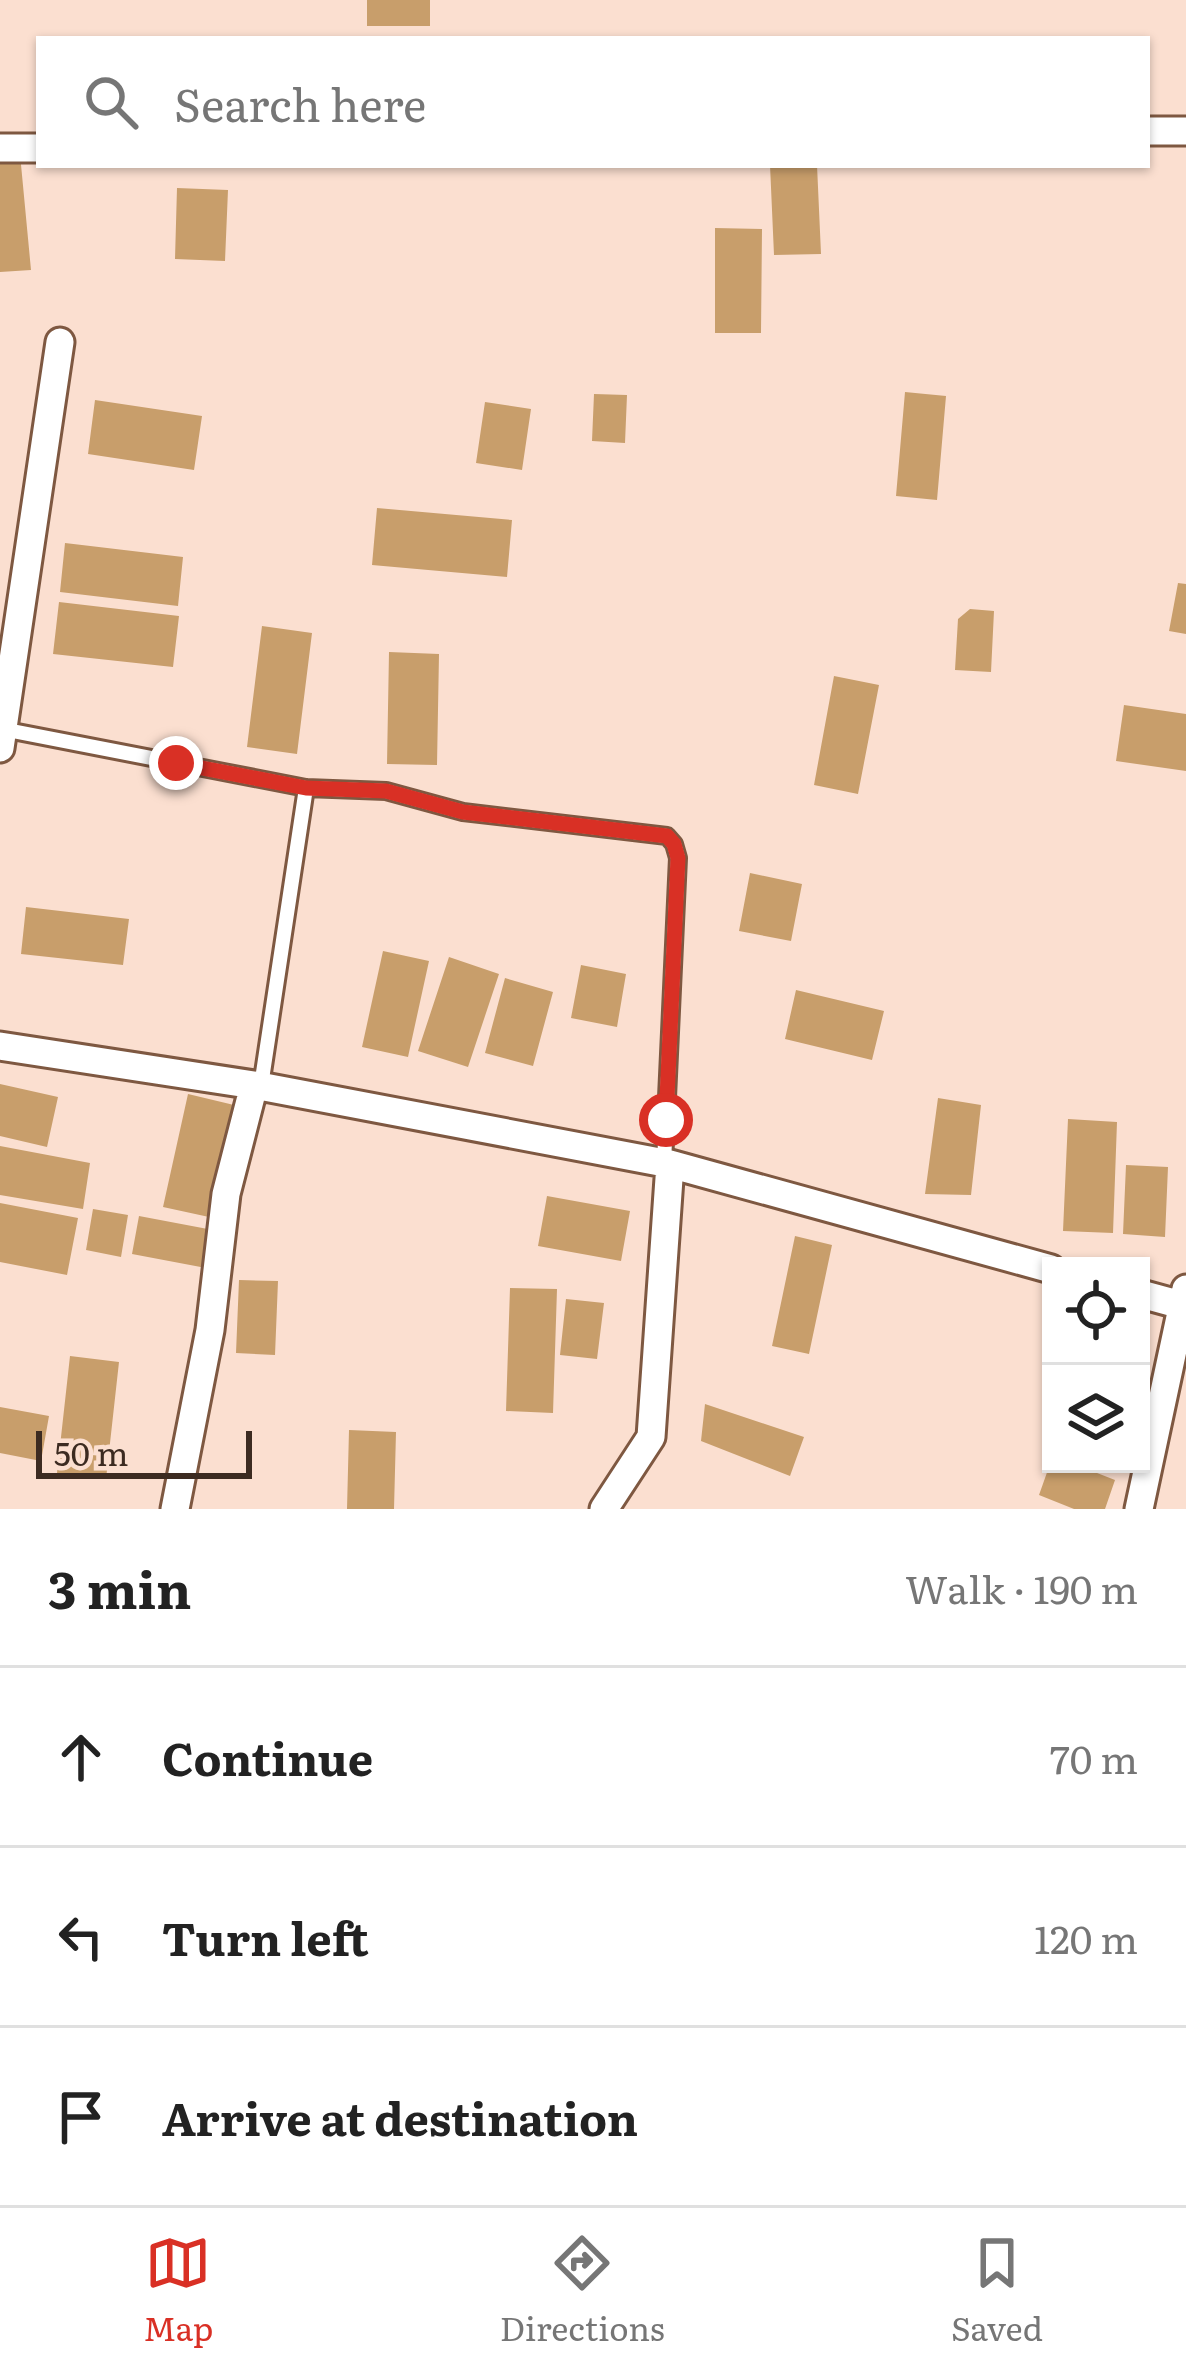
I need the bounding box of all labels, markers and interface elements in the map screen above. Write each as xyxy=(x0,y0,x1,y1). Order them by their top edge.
search box xyxy=(36,36,1150,168)
icon: search xyxy=(78,69,144,135)
text: Search here xyxy=(174,69,426,136)
route end xyxy=(149,736,203,790)
route start xyxy=(639,1093,693,1147)
map controls xyxy=(1042,1257,1150,1473)
button: locate xyxy=(1042,1257,1150,1365)
button: layers xyxy=(1042,1365,1150,1473)
scale bar xyxy=(36,1425,252,1478)
text: 50 m xyxy=(54,1427,128,1476)
text: 3 min xyxy=(48,1549,192,1625)
text: Walk · 190 m xyxy=(905,1558,1138,1616)
text: Continue xyxy=(162,1723,373,1790)
icon: ahead xyxy=(48,1724,114,1790)
text: 70 m xyxy=(1050,1728,1138,1786)
text: Turn left xyxy=(162,1903,369,1970)
icon: left xyxy=(48,1904,114,1970)
text: 120 m xyxy=(1034,1908,1138,1966)
text: Arrive at destination xyxy=(162,2083,638,2150)
icon: arrive xyxy=(48,2084,114,2150)
tab: Map xyxy=(143,2230,213,2351)
tab: Directions xyxy=(500,2230,665,2351)
tab: Saved xyxy=(951,2230,1043,2351)

